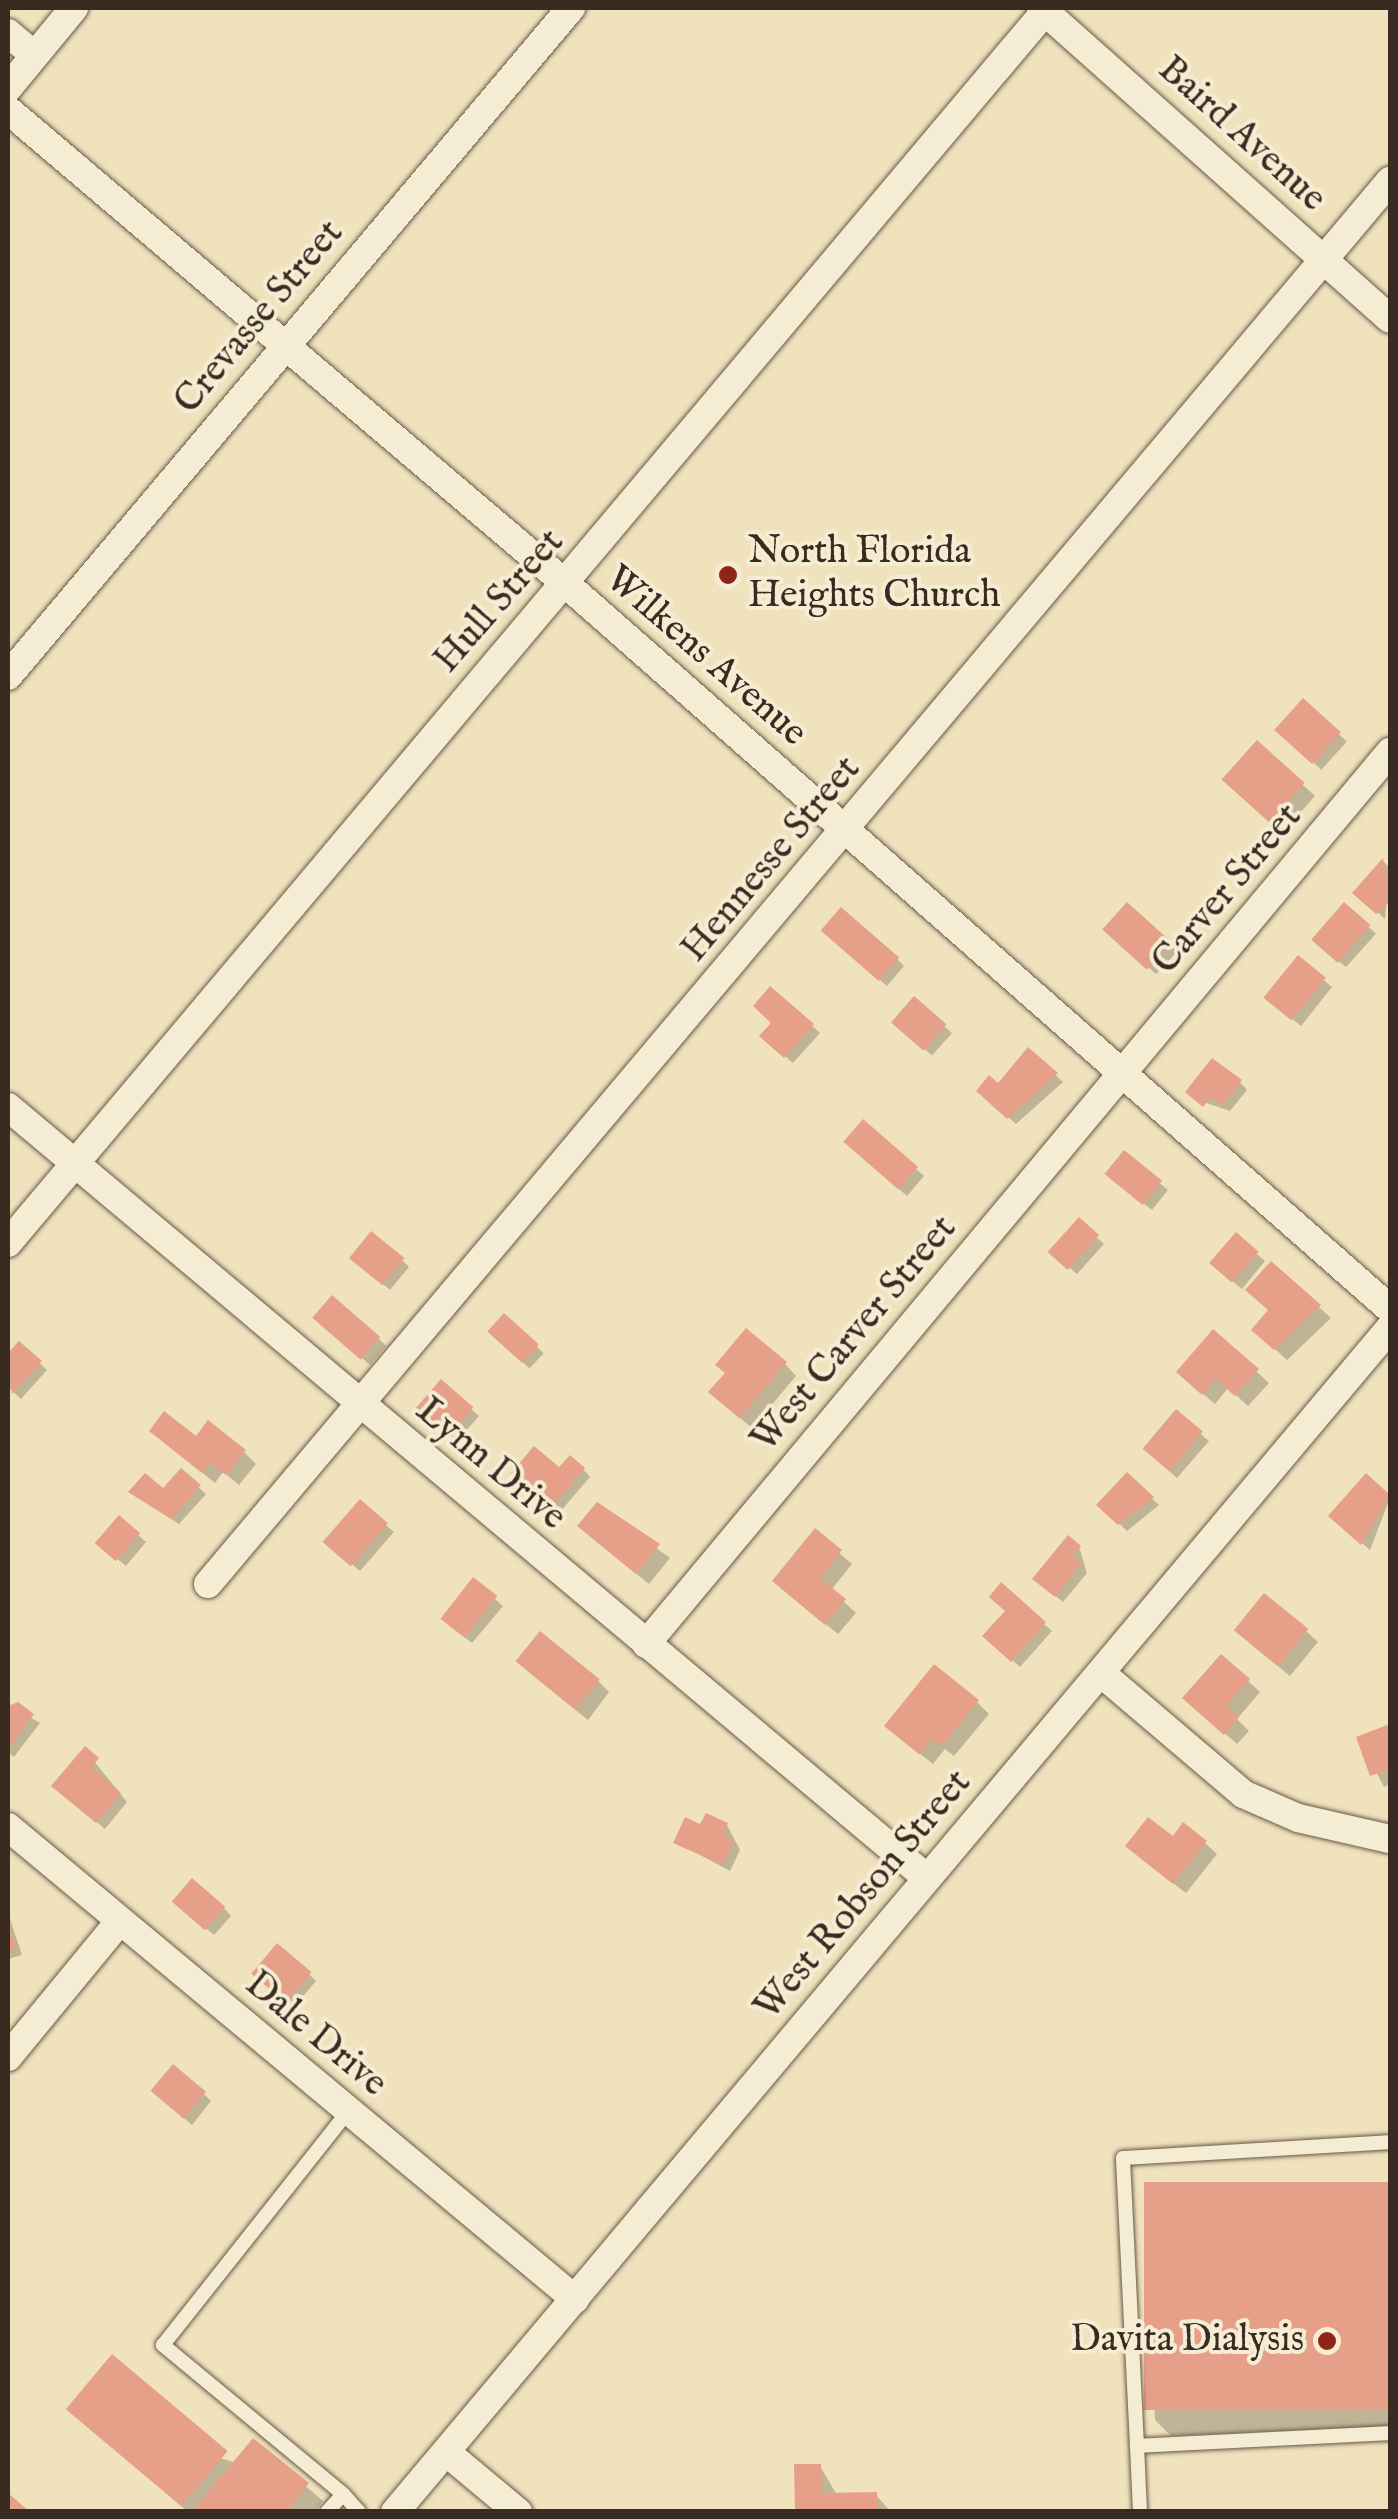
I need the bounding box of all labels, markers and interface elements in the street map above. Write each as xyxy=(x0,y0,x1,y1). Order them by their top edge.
street label: Baird Avenue xyxy=(1148,48,1334,222)
street label: Crevasse Street xyxy=(166,212,354,424)
street label: Hull Street xyxy=(425,521,575,683)
place label: North Florida Heights Church xyxy=(748,530,1000,620)
street label: Wilkens Avenue xyxy=(595,557,815,757)
marker: North Florida Heights Church xyxy=(717,564,739,586)
street label: Hennesse Street xyxy=(673,748,871,972)
street label: Carver Street xyxy=(1144,796,1312,984)
street label: West Carver Street xyxy=(743,1207,967,1463)
street label: Lynn Drive xyxy=(406,1389,574,1541)
street label: West Robson Street xyxy=(746,1762,982,2030)
street label: Dale Drive xyxy=(235,1962,395,2108)
place label: Davita Dialysis xyxy=(1070,2318,1304,2364)
marker: Davita Dialysis xyxy=(1314,2328,1340,2354)

